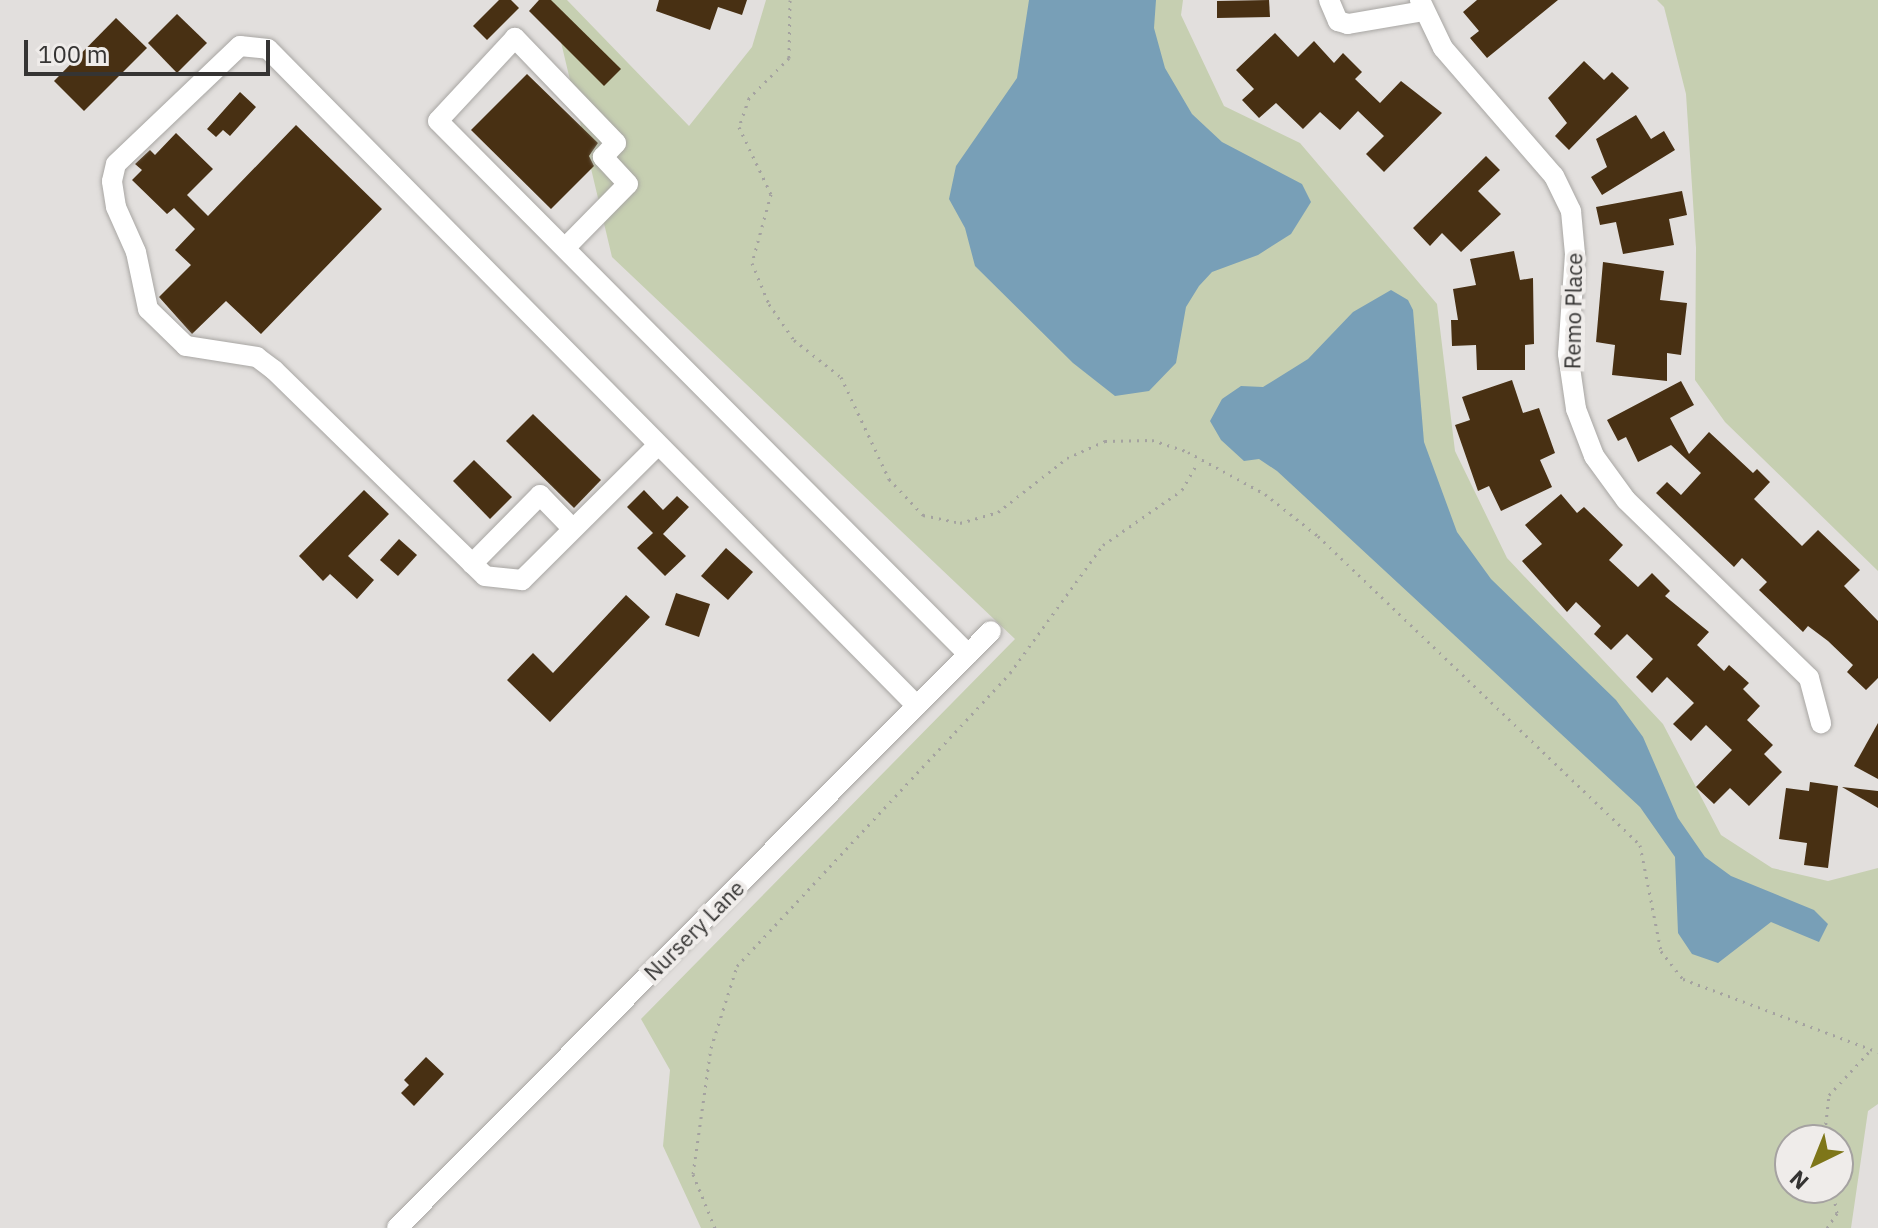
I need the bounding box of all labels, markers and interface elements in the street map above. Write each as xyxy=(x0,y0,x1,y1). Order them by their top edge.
scale bar xyxy=(28,24,274,74)
text: 100 m xyxy=(38,38,108,70)
street label: Remo Place xyxy=(1559,252,1587,370)
street label: Nursery Lane xyxy=(638,874,750,986)
north arrow xyxy=(1774,1124,1854,1204)
text: N xyxy=(1783,1164,1814,1196)

